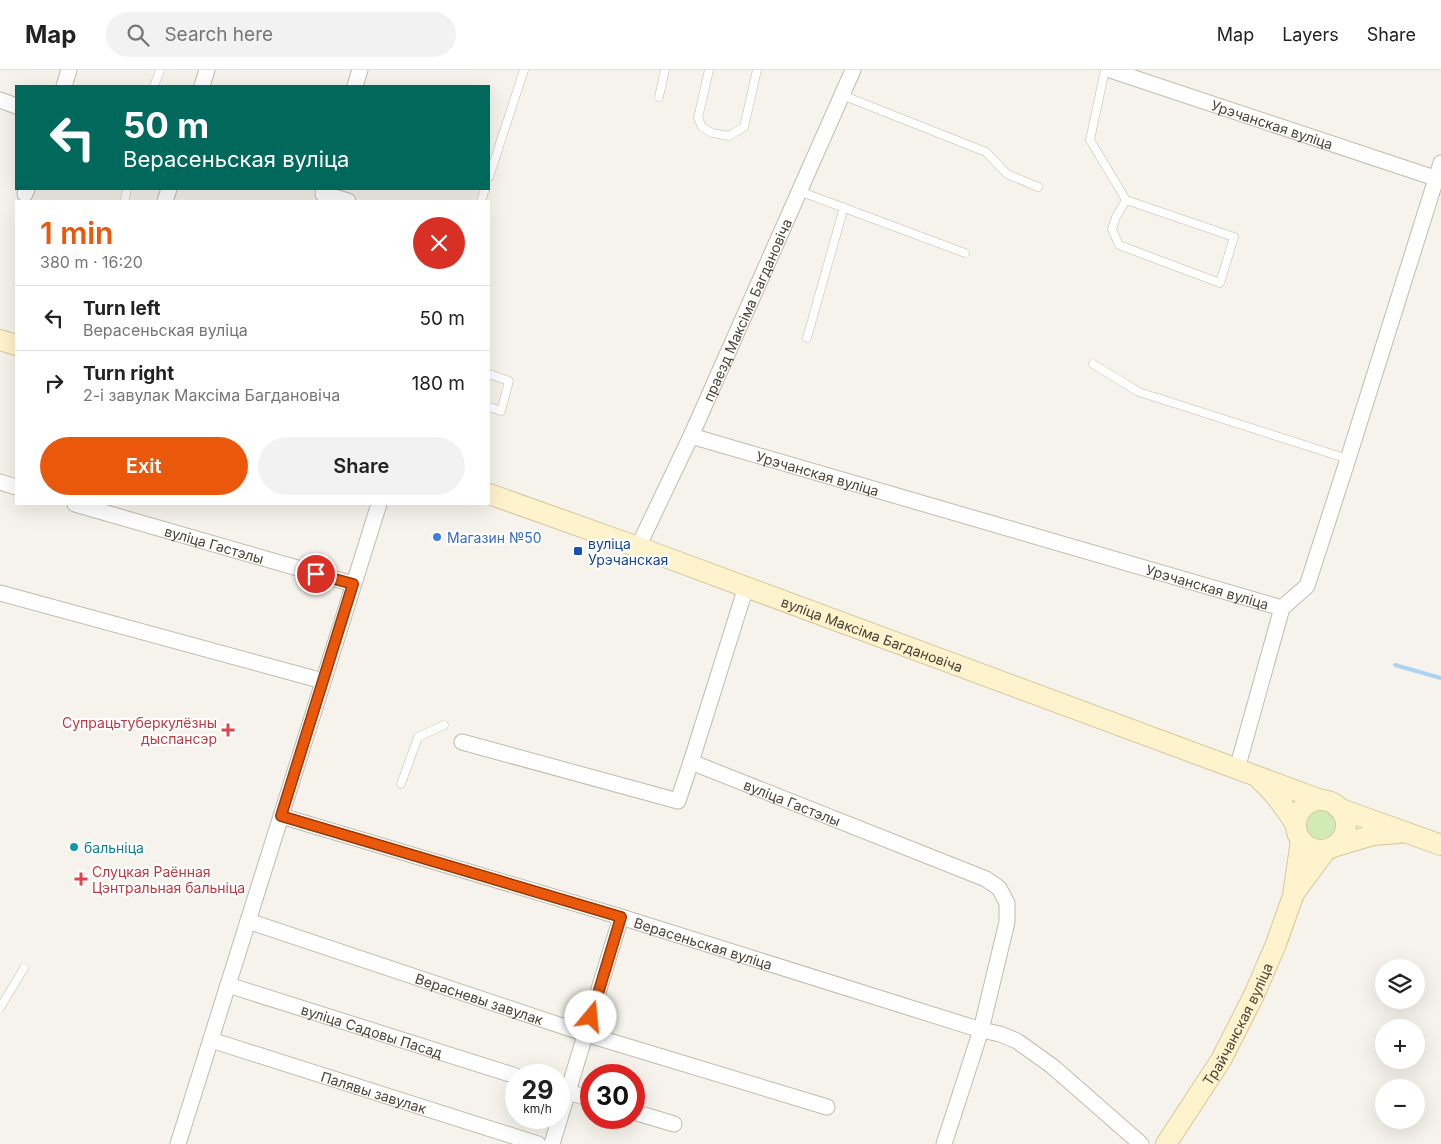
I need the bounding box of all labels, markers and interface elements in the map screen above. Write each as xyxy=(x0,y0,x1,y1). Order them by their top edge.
search box xyxy=(106,12,456,57)
text: Map xyxy=(25,20,76,49)
icon: search xyxy=(124,21,152,49)
text: Search here xyxy=(164,23,273,46)
text: Map xyxy=(1217,24,1254,45)
text: Layers xyxy=(1282,24,1339,45)
text: Share xyxy=(1367,24,1416,45)
street label: Урэчанская вуліца xyxy=(1209,96,1335,152)
text: 50 m xyxy=(123,104,209,146)
icon: left xyxy=(40,105,105,170)
text: Верасеньская вуліца xyxy=(123,146,349,172)
text: 1 min xyxy=(40,215,113,251)
street label: праезд Максіма Багдановіча xyxy=(699,216,795,404)
button: close xyxy=(413,217,465,269)
text: 380 m · 16:20 xyxy=(40,252,143,272)
text: Turn left xyxy=(83,297,161,320)
icon: left xyxy=(40,304,68,332)
text: 50 m xyxy=(419,307,465,330)
text: Верасеньская вуліца xyxy=(83,320,248,340)
text: Turn right xyxy=(83,362,174,385)
icon: right xyxy=(40,369,68,397)
text: 180 m xyxy=(412,372,465,395)
text: 2-і завулак Максіма Багдановіча xyxy=(83,385,340,405)
button: Exit xyxy=(40,437,248,495)
button: Share xyxy=(258,437,465,495)
street label: Урэчанская вуліца xyxy=(754,447,881,499)
street label: вуліца Гастэлы xyxy=(163,522,266,566)
place label: Магазин №50 xyxy=(447,529,542,546)
marker: Магазин №50 xyxy=(431,531,443,543)
place label: вуліца Урэчанская xyxy=(588,535,668,568)
marker: вуліца Урэчанская xyxy=(572,545,584,557)
pin xyxy=(295,553,337,595)
icon: arrive xyxy=(302,560,330,588)
street label: Урэчанская вуліца xyxy=(1144,560,1271,612)
street label: вуліца Максіма Багдановіча xyxy=(779,592,965,675)
place label: Супрацьтуберкулёзны дыспансэр xyxy=(62,714,217,747)
marker: Супрацьтуберкулёзны дыспансэр xyxy=(221,723,235,737)
street label: вуліца Гастэлы xyxy=(742,775,843,829)
place label: бальніца xyxy=(84,839,144,856)
marker: бальніца xyxy=(68,841,80,853)
place label: Слуцкая Раённая Цэнтральная бальніца xyxy=(92,863,245,896)
marker: Слуцкая Раённая Цэнтральная бальніца xyxy=(74,872,88,886)
street label: Верасеньская вуліца xyxy=(632,913,775,973)
map controls xyxy=(1375,959,1425,1129)
button: layers xyxy=(1375,959,1425,1009)
street label: Трайчанская вуліца xyxy=(1198,960,1275,1088)
street label: Верасневы завулак xyxy=(413,969,546,1028)
position arrow xyxy=(564,990,616,1042)
street label: вуліца Садовы Пасад xyxy=(299,1000,445,1061)
button: + xyxy=(1375,1019,1425,1069)
speed limit sign: 30 xyxy=(580,1064,645,1129)
street label: Палявы завулак xyxy=(319,1067,429,1117)
text: 29 xyxy=(522,1075,553,1105)
button: − xyxy=(1375,1079,1425,1129)
text: km/h xyxy=(523,1101,552,1116)

